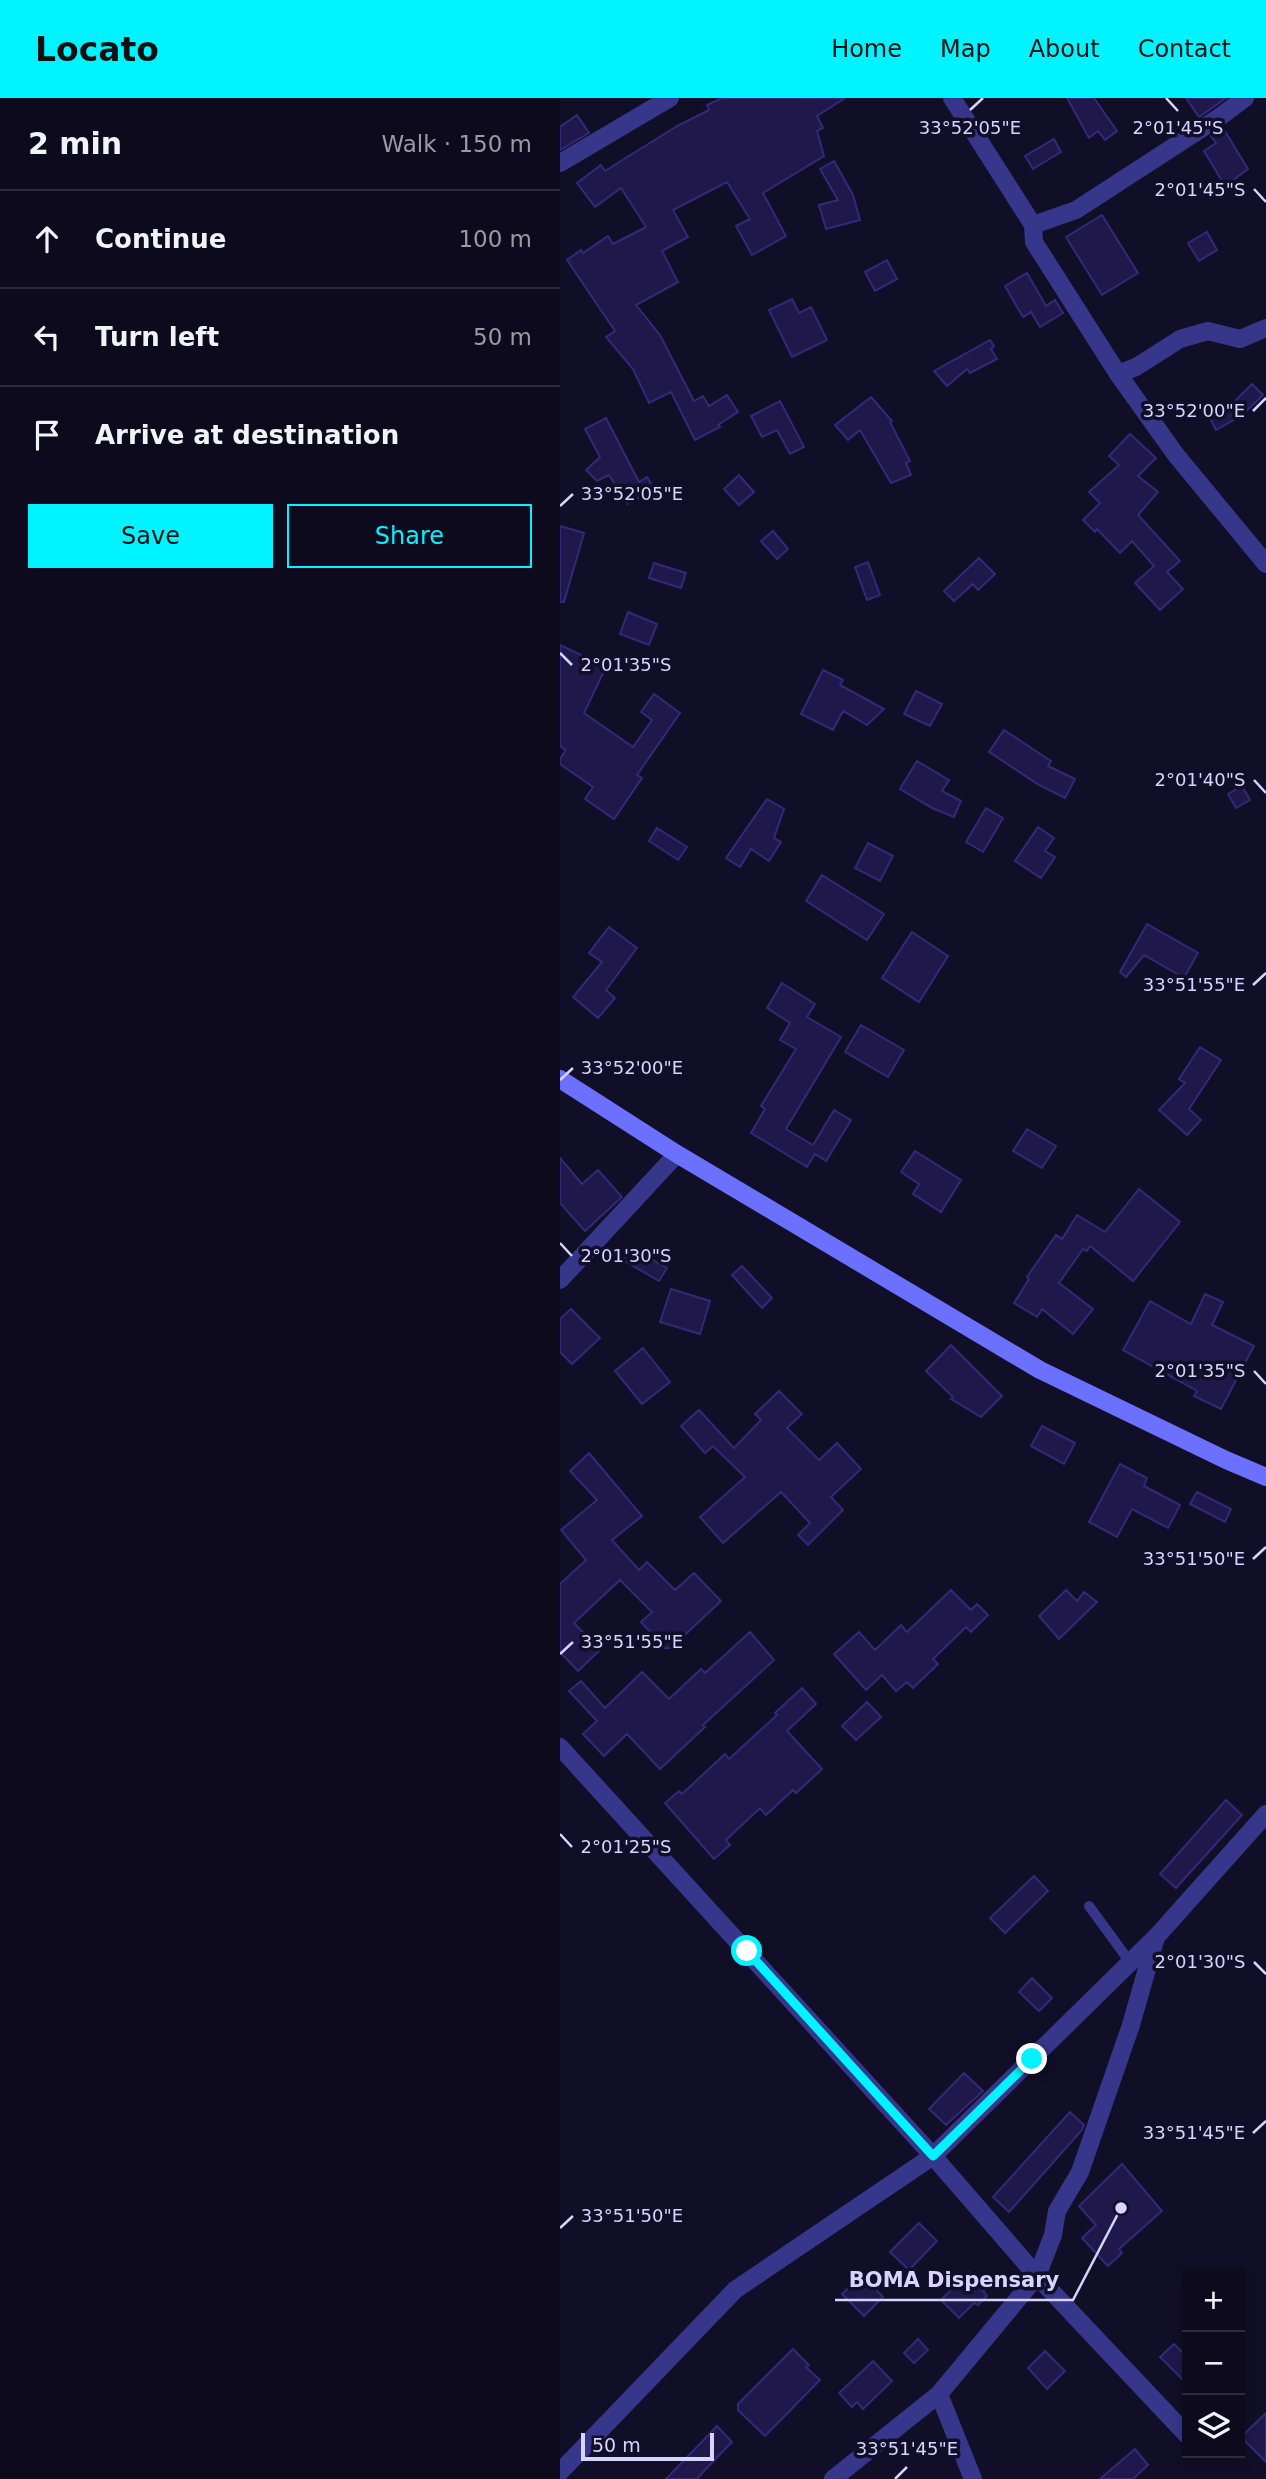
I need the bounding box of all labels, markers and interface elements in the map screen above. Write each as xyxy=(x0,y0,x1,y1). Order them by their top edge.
text: Locato xyxy=(35,30,159,69)
text: Home xyxy=(831,35,902,63)
text: Map xyxy=(940,35,991,63)
text: About xyxy=(1029,35,1100,63)
text: Contact xyxy=(1138,35,1231,63)
text: 33°52'05"E xyxy=(919,117,1021,138)
text: 2°01'45"S xyxy=(1133,117,1223,138)
text: 2 min xyxy=(28,126,122,161)
text: Walk · 150 m xyxy=(381,131,532,157)
text: 2°01'45"S xyxy=(1155,179,1245,200)
icon: ahead xyxy=(28,220,66,258)
text: Continue xyxy=(95,224,226,254)
text: 100 m xyxy=(458,226,532,252)
icon: left xyxy=(28,318,66,356)
text: Turn left xyxy=(95,322,219,352)
text: 50 m xyxy=(473,324,532,350)
text: 33°52'00"E xyxy=(1143,400,1245,421)
icon: arrive xyxy=(28,416,66,454)
text: Arrive at destination xyxy=(95,420,399,450)
text: 33°52'05"E xyxy=(581,483,683,504)
button: Save xyxy=(28,504,273,568)
button: Share xyxy=(287,504,532,568)
text: 2°01'35"S xyxy=(581,654,671,675)
text: 2°01'40"S xyxy=(1155,769,1245,790)
text: 33°51'55"E xyxy=(1143,974,1245,995)
text: 33°52'00"E xyxy=(581,1057,683,1078)
text: 2°01'30"S xyxy=(581,1245,671,1266)
text: 2°01'35"S xyxy=(1155,1360,1245,1381)
text: 33°51'50"E xyxy=(1143,1548,1245,1569)
text: 33°51'55"E xyxy=(581,1631,683,1652)
text: 2°01'25"S xyxy=(581,1836,671,1857)
route start xyxy=(731,1935,762,1966)
text: 2°01'30"S xyxy=(1155,1951,1245,1972)
route end xyxy=(1016,2043,1047,2074)
text: 33°51'45"E xyxy=(1143,2122,1245,2143)
text: 33°51'50"E xyxy=(581,2205,683,2226)
callout: BOMA Dispensary xyxy=(835,2258,1073,2300)
text: BOMA Dispensary xyxy=(849,2268,1060,2292)
map controls xyxy=(1182,2269,1245,2458)
button: + xyxy=(1182,2269,1245,2332)
button: − xyxy=(1182,2332,1245,2395)
button: layers xyxy=(1182,2395,1245,2458)
scale bar xyxy=(581,2430,714,2462)
text: 50 m xyxy=(592,2434,641,2456)
text: 33°51'45"E xyxy=(856,2438,958,2459)

